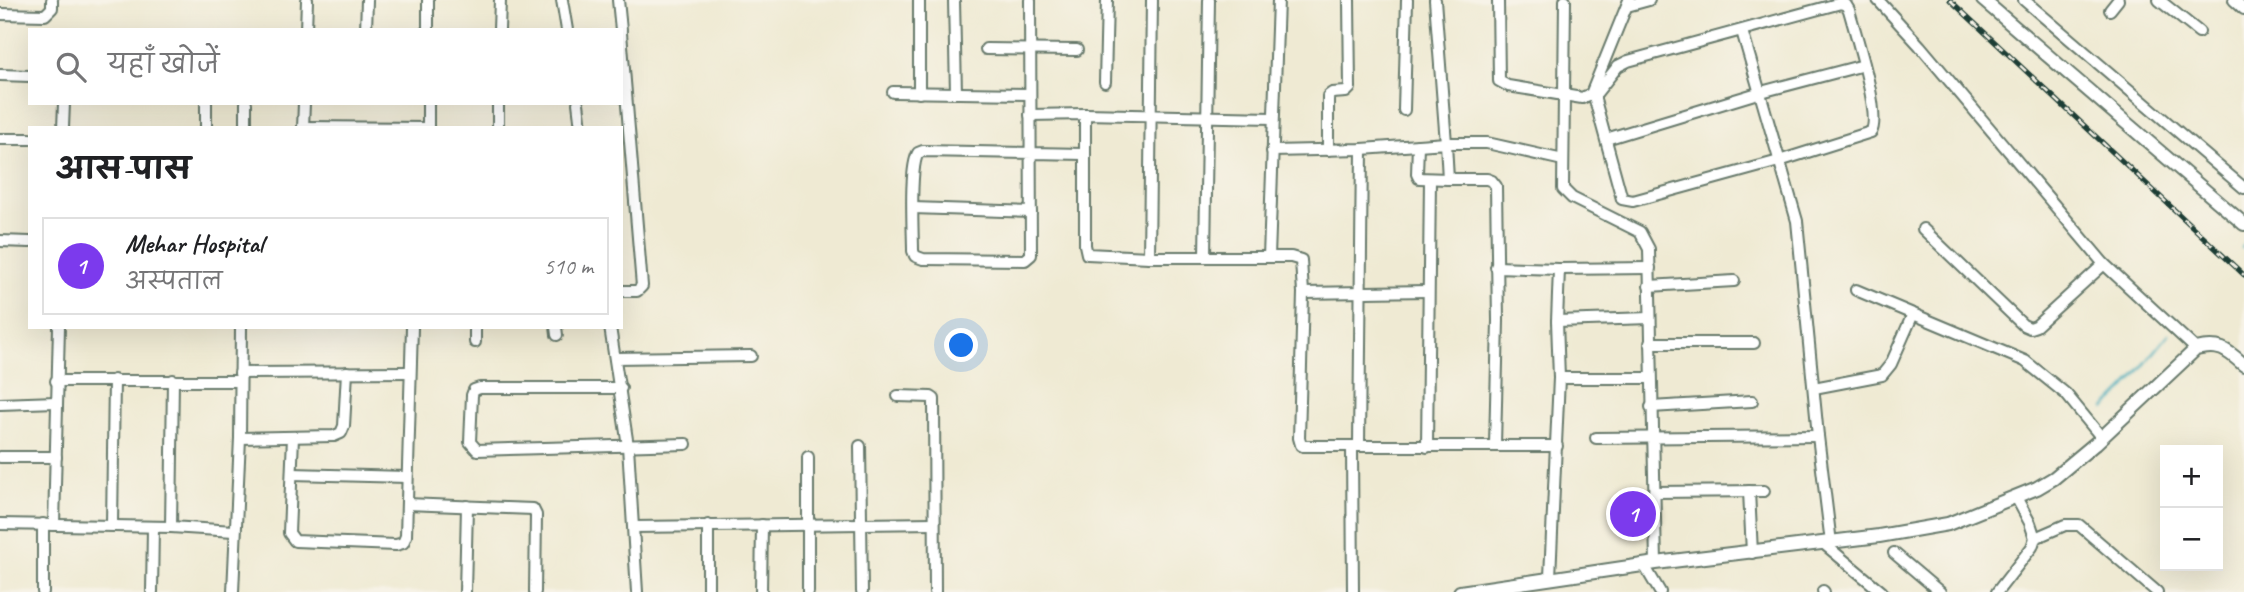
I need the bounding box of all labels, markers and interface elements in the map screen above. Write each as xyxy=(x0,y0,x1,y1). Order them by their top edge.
search box xyxy=(28,28,623,105)
icon: search xyxy=(52,48,90,86)
text: यहाँ खोजें xyxy=(108,48,219,81)
text: आस-पास xyxy=(56,150,191,188)
text: Mehar Hospital xyxy=(125,227,263,260)
text: 1 xyxy=(76,252,86,281)
text: 510 m xyxy=(544,252,593,281)
text: अस्पताल xyxy=(125,267,223,296)
your location xyxy=(944,328,978,362)
map controls xyxy=(2160,445,2223,571)
button: + xyxy=(2160,445,2223,508)
pin: 1 xyxy=(1610,488,1656,540)
button: − xyxy=(2160,508,2223,571)

